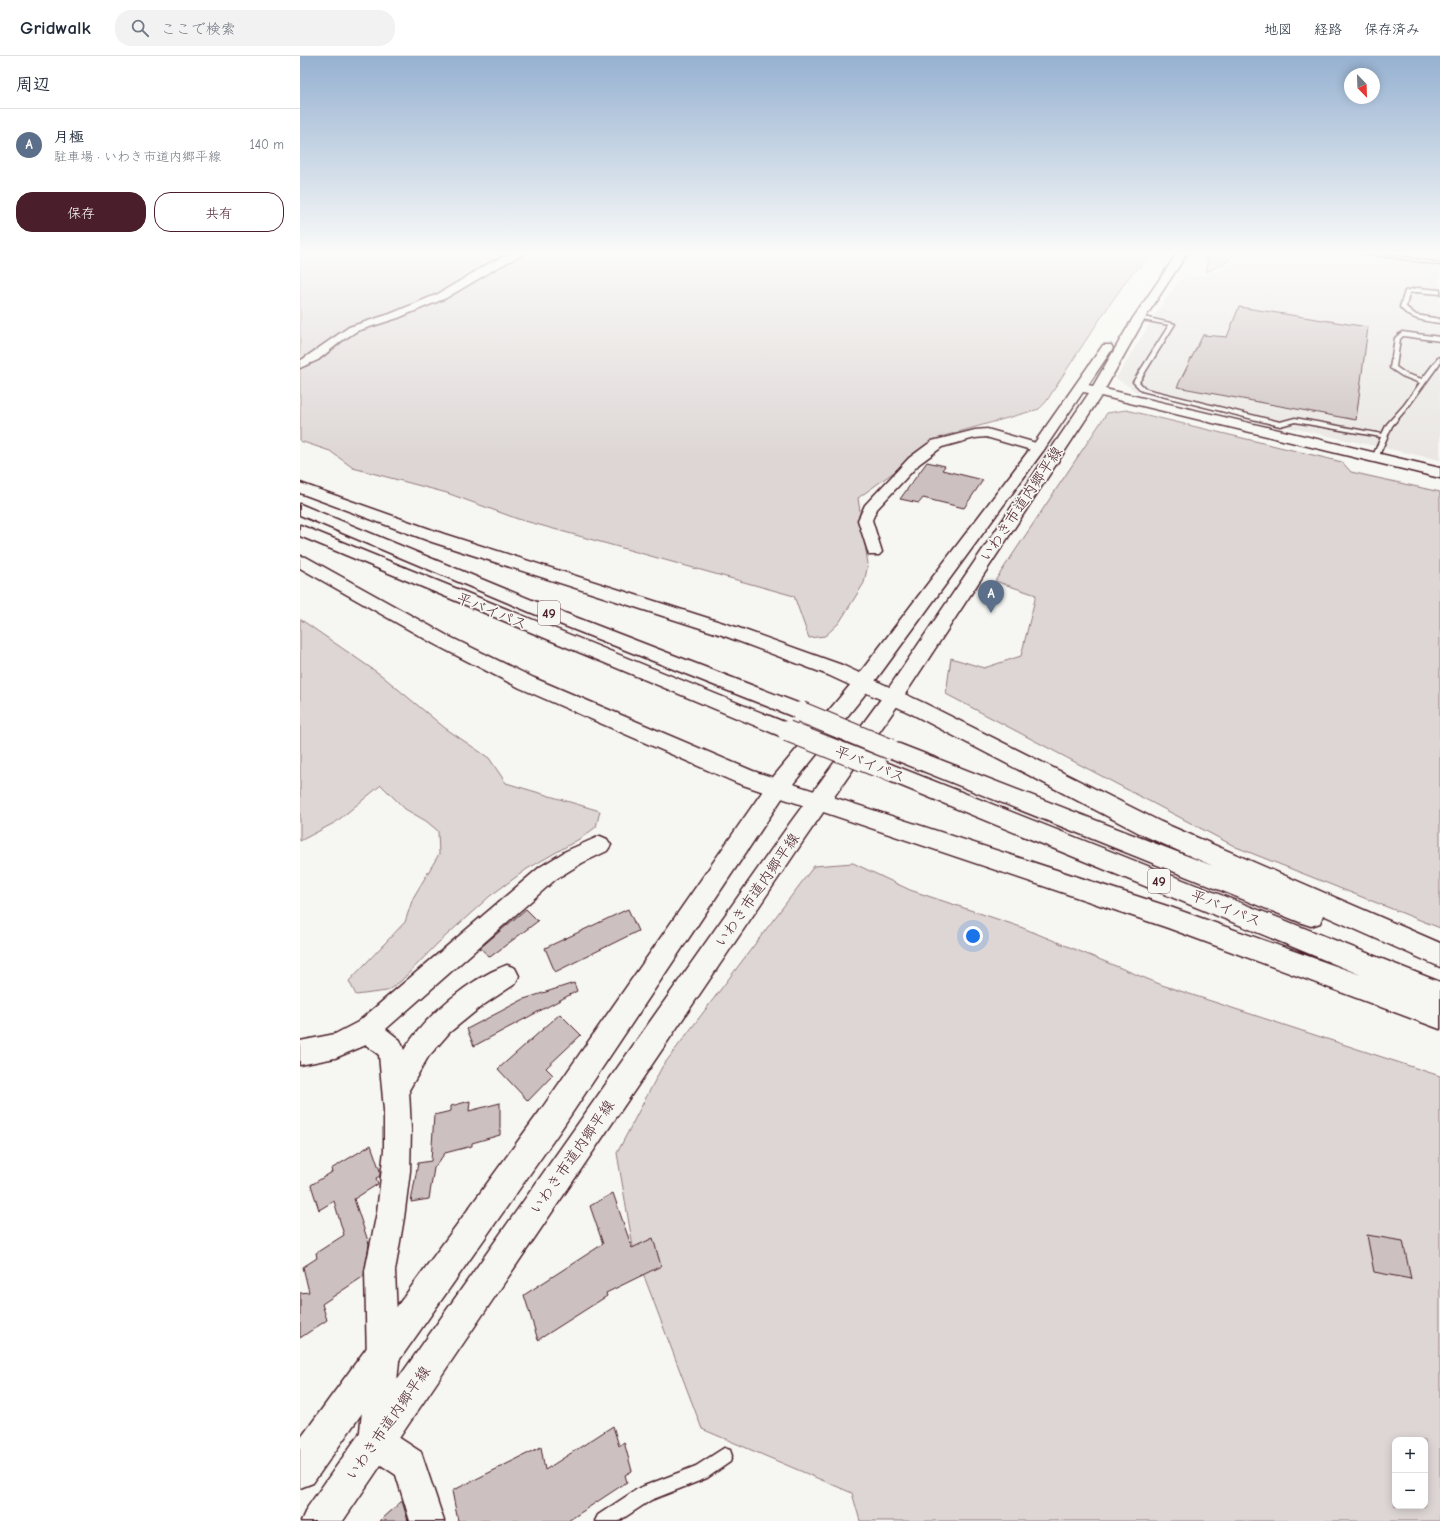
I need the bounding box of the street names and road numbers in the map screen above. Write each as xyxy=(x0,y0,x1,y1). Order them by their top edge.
street label: いわき市道内郷平線 xyxy=(976,443,1066,565)
street label: 平バイパス xyxy=(454,589,530,633)
road number: 49 xyxy=(538,601,560,625)
street label: 平バイパス xyxy=(832,742,908,786)
street label: いわき市道内郷平線 xyxy=(711,830,803,950)
road number: 49 xyxy=(1148,869,1170,893)
street label: 平バイパス xyxy=(1188,886,1264,930)
street label: いわき市道内郷平線 xyxy=(526,1097,618,1217)
street label: いわき市道内郷平線 xyxy=(342,1363,434,1483)

